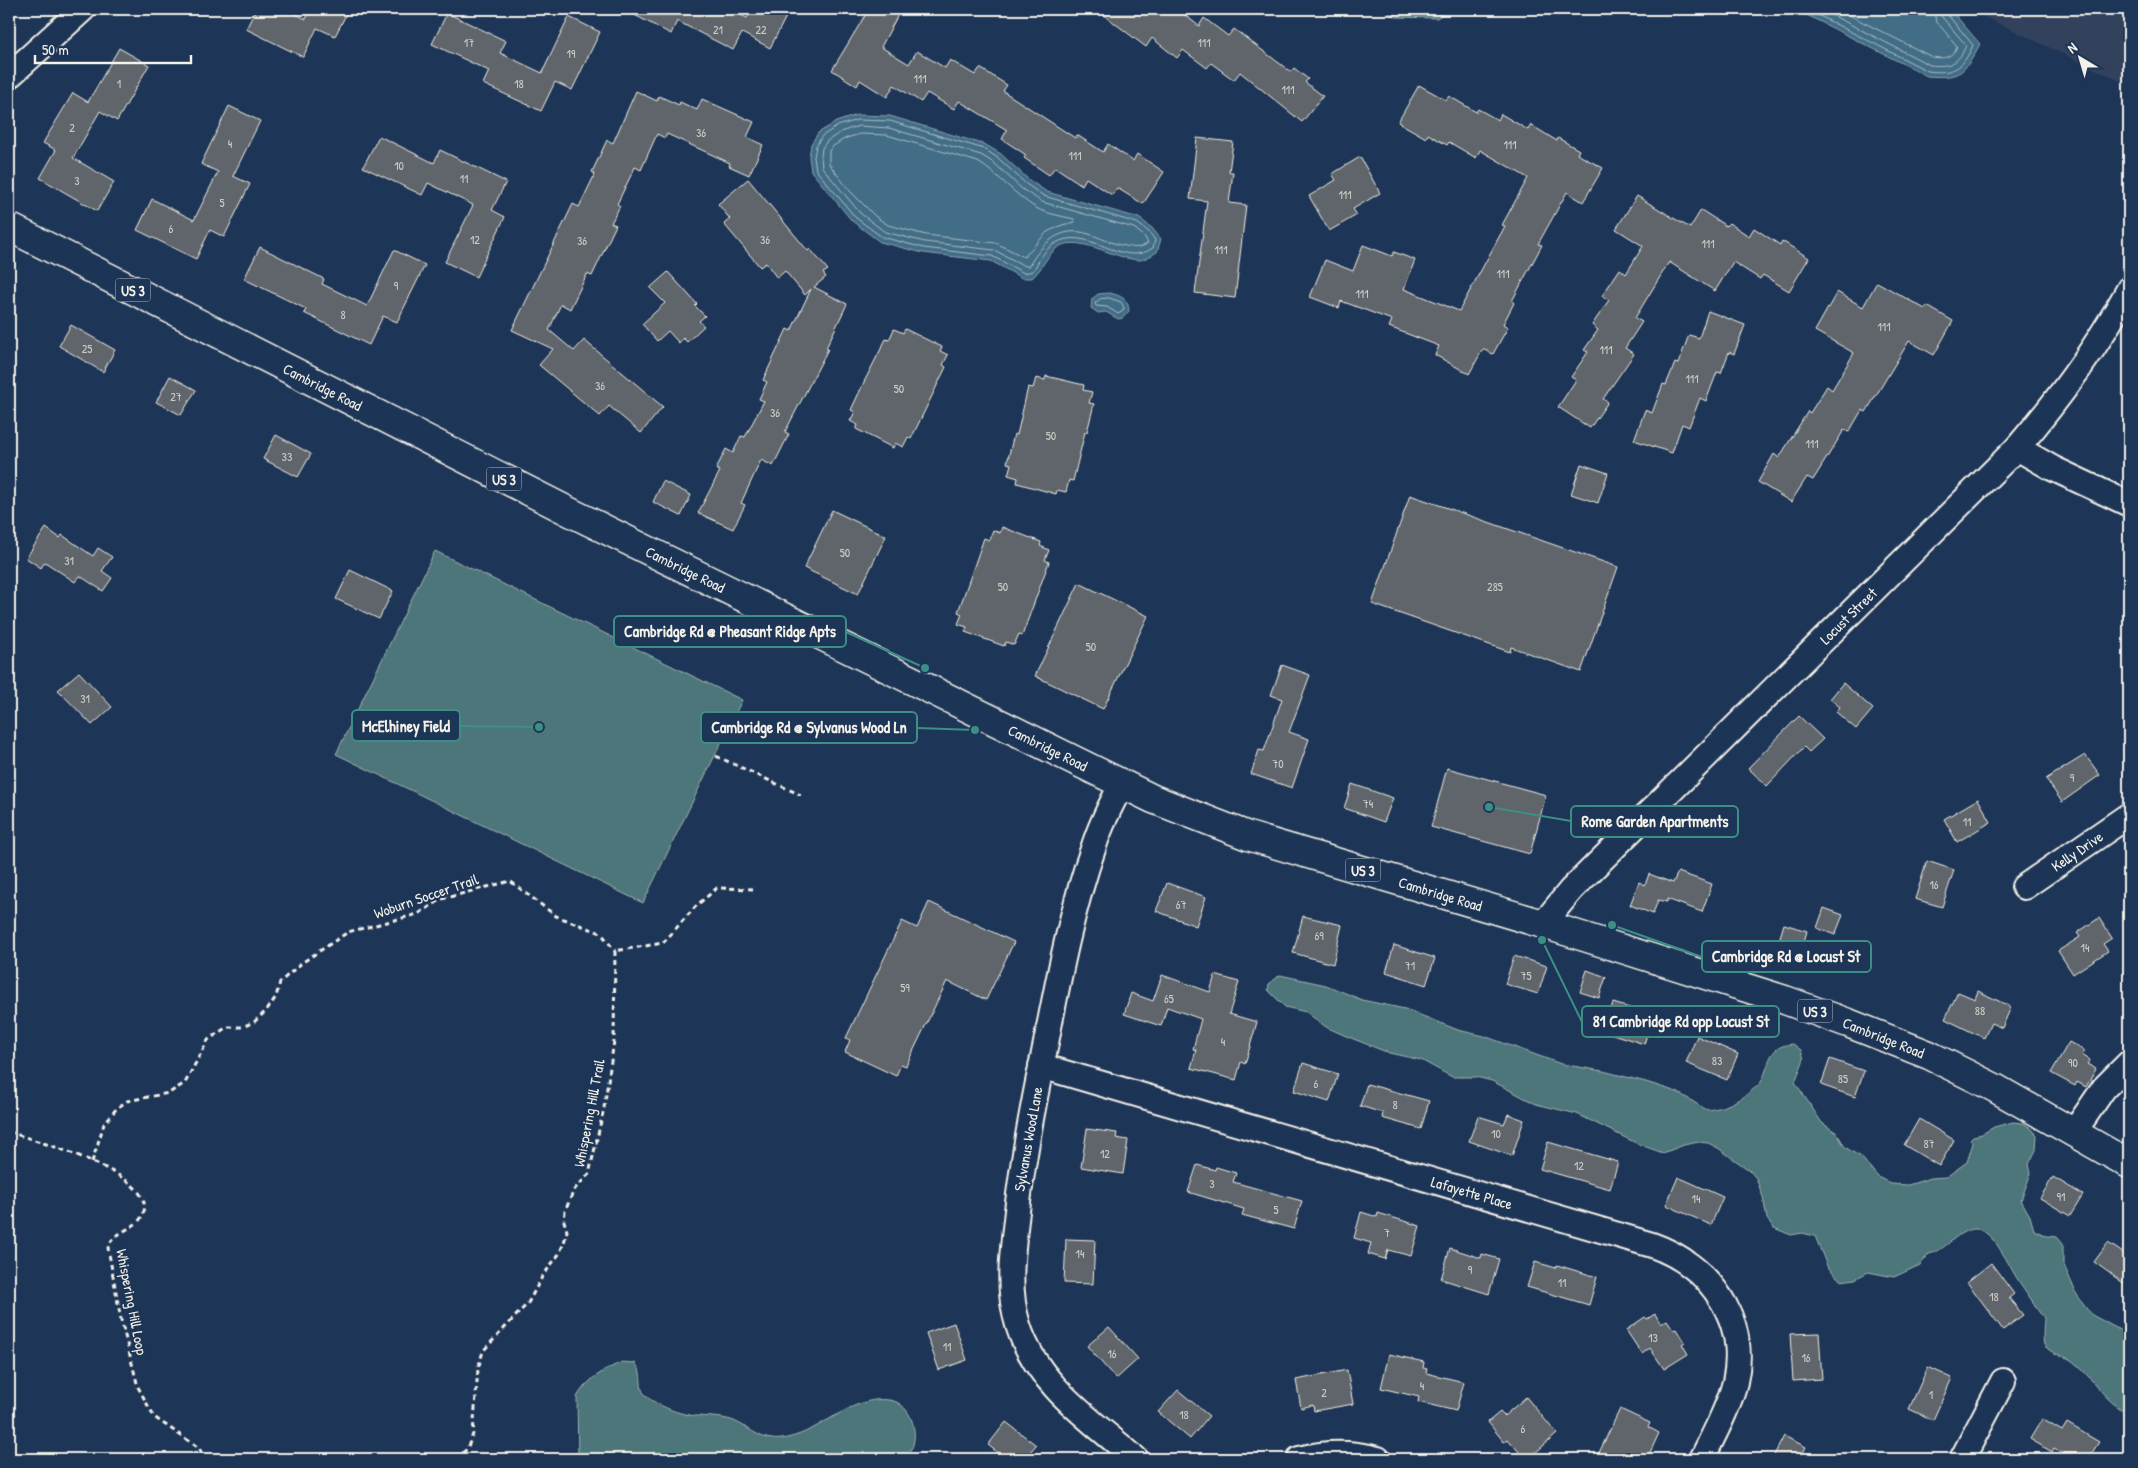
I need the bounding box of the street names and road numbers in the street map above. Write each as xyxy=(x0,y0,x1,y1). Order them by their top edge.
road number: US 3 xyxy=(116,278,150,302)
street label: Cambridge Road xyxy=(280,358,366,415)
road number: US 3 xyxy=(486,468,522,490)
street label: Cambridge Road xyxy=(642,540,729,597)
street label: Locust Street xyxy=(1815,582,1882,649)
street label: Cambridge Road xyxy=(1005,719,1091,776)
street label: Kelly Drive xyxy=(2047,826,2107,876)
road number: US 3 xyxy=(1346,858,1380,882)
street label: Woburn Soccer Trail xyxy=(371,868,481,924)
street label: Cambridge Road xyxy=(1396,871,1485,916)
road number: US 3 xyxy=(1798,999,1832,1022)
street label: Cambridge Road xyxy=(1840,1012,1928,1063)
street label: Whispering Hill Trail xyxy=(568,1057,610,1169)
street label: Sylvanus Wood Lane xyxy=(1008,1085,1048,1193)
street label: Lafayette Place xyxy=(1429,1170,1515,1214)
street label: Whispering Hill Loop xyxy=(111,1247,153,1357)

